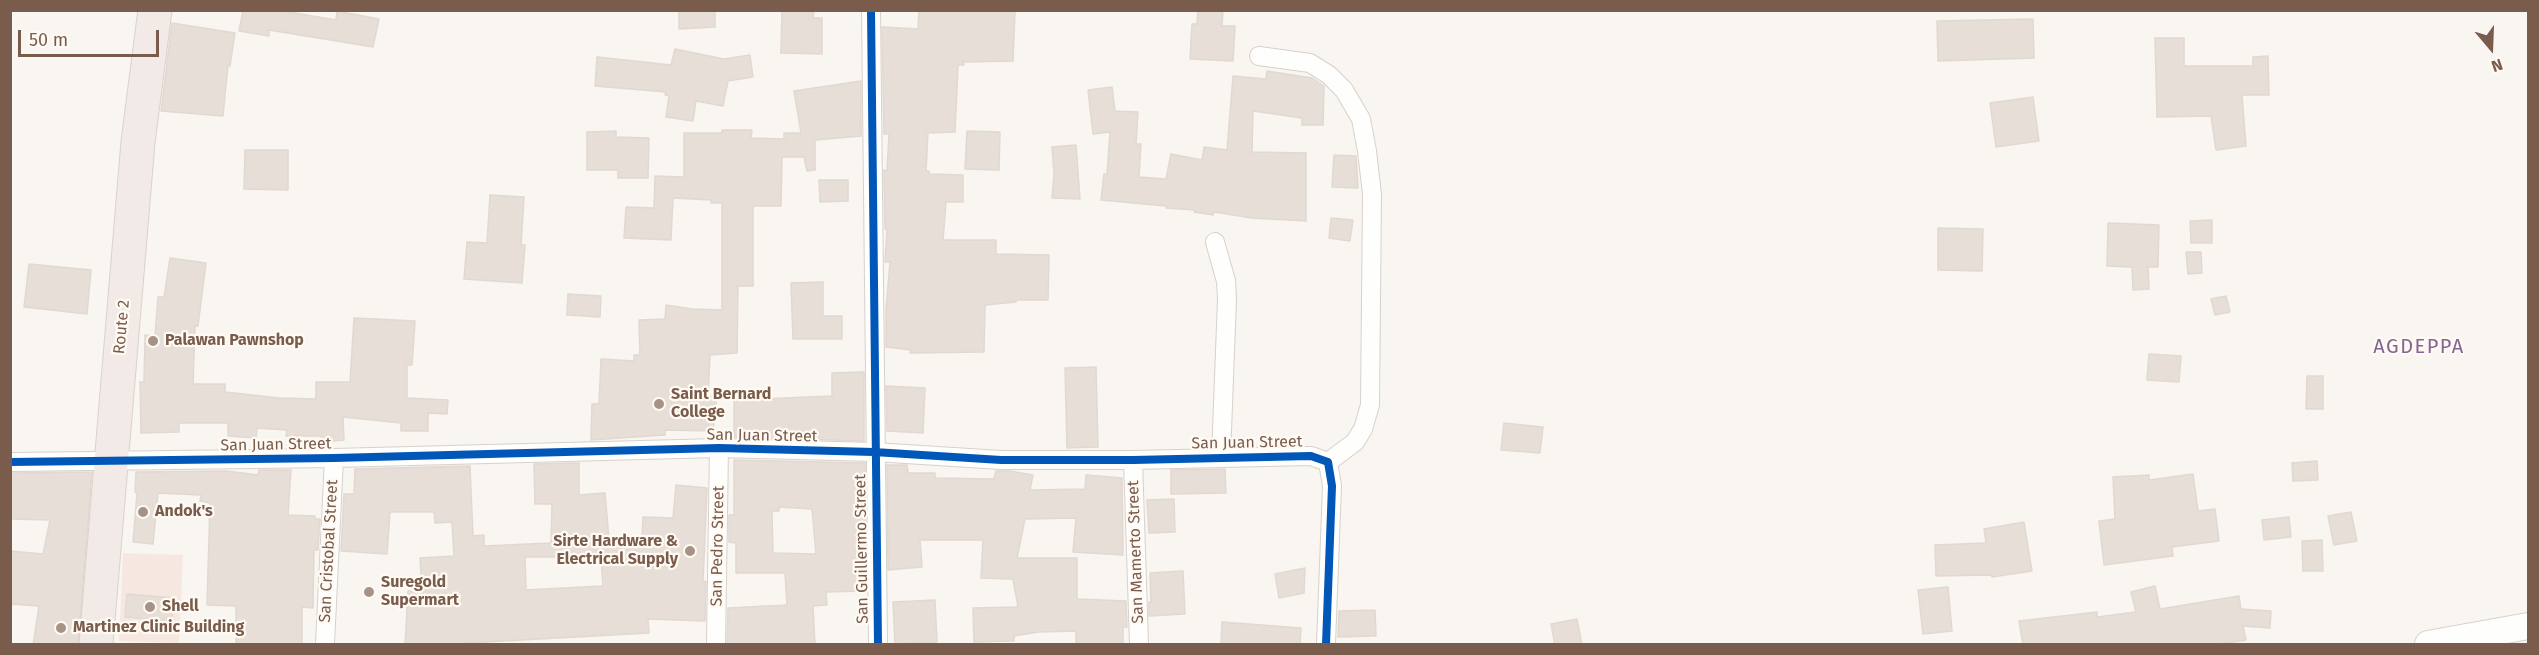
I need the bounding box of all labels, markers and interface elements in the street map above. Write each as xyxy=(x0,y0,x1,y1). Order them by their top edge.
scale bar xyxy=(21,18,162,56)
north arrow xyxy=(2461,18,2521,78)
text: 50 m xyxy=(29,29,68,51)
text: N xyxy=(2489,55,2505,76)
street label: Route 2 xyxy=(110,299,134,355)
place label: Palawan Pawnshop xyxy=(165,331,304,351)
marker: Palawan Pawnshop xyxy=(146,334,160,348)
district label: AGDEPPA xyxy=(2373,335,2465,359)
place label: Saint Bernard College xyxy=(671,385,771,423)
marker: Saint Bernard College xyxy=(652,397,666,411)
street label: San Juan Street xyxy=(706,425,818,447)
street label: San Juan Street xyxy=(1191,432,1303,454)
street label: San Juan Street xyxy=(220,434,332,456)
street label: San Guillermo Street xyxy=(851,474,873,624)
street label: San Cristobal Street xyxy=(316,479,342,623)
street label: San Mamerto Street xyxy=(1124,480,1148,624)
street label: San Pedro Street xyxy=(707,485,729,607)
place label: Andok's xyxy=(155,502,213,522)
marker: Andok's xyxy=(136,505,150,519)
place label: Sirte Hardware & Electrical Supply xyxy=(553,532,678,570)
marker: Sirte Hardware & Electrical Supply xyxy=(683,544,697,558)
place label: Suregold Supermart xyxy=(381,573,459,611)
marker: Suregold Supermart xyxy=(362,585,376,599)
place label: Shell xyxy=(162,597,199,617)
marker: Shell xyxy=(143,600,157,614)
place label: Martinez Clinic Building xyxy=(73,618,244,638)
marker: Martinez Clinic Building xyxy=(54,621,68,635)

